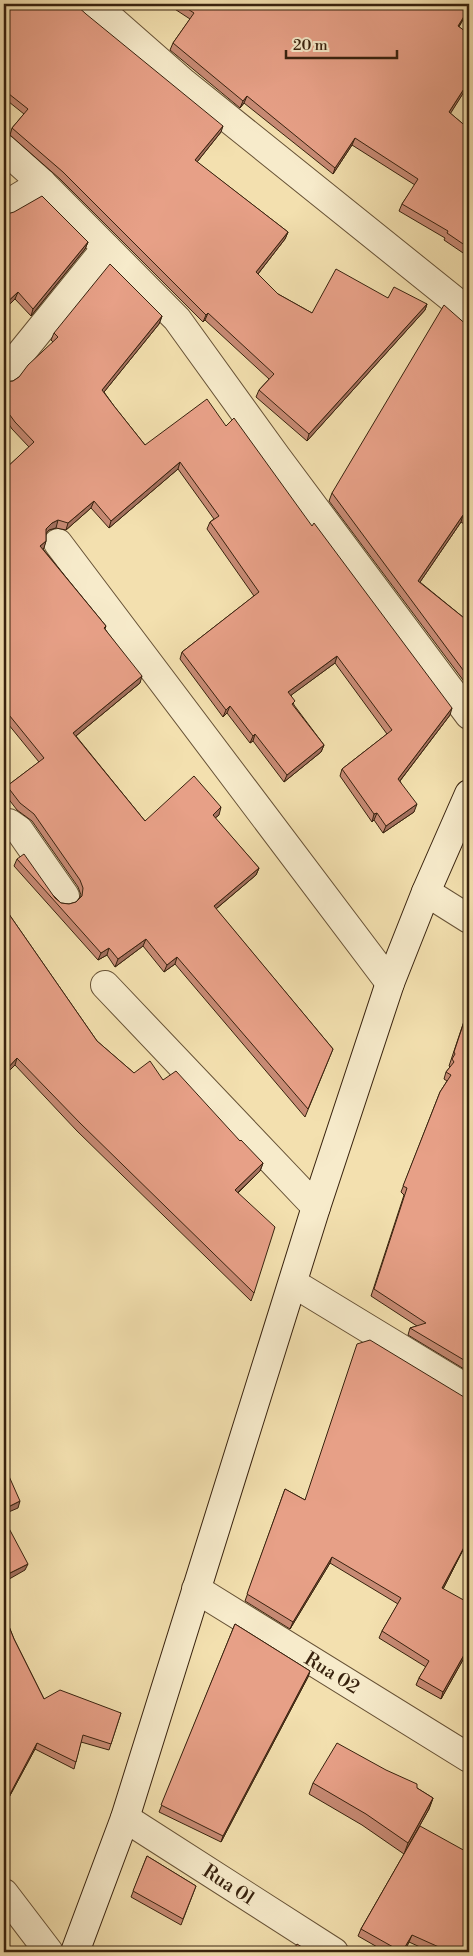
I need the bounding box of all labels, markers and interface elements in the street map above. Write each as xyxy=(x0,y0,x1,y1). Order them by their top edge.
scale bar xyxy=(286,28,397,60)
text: 20 m xyxy=(293,36,328,55)
street label: Rua 02 xyxy=(300,1647,364,1699)
street label: Rua 01 xyxy=(198,1859,260,1911)

